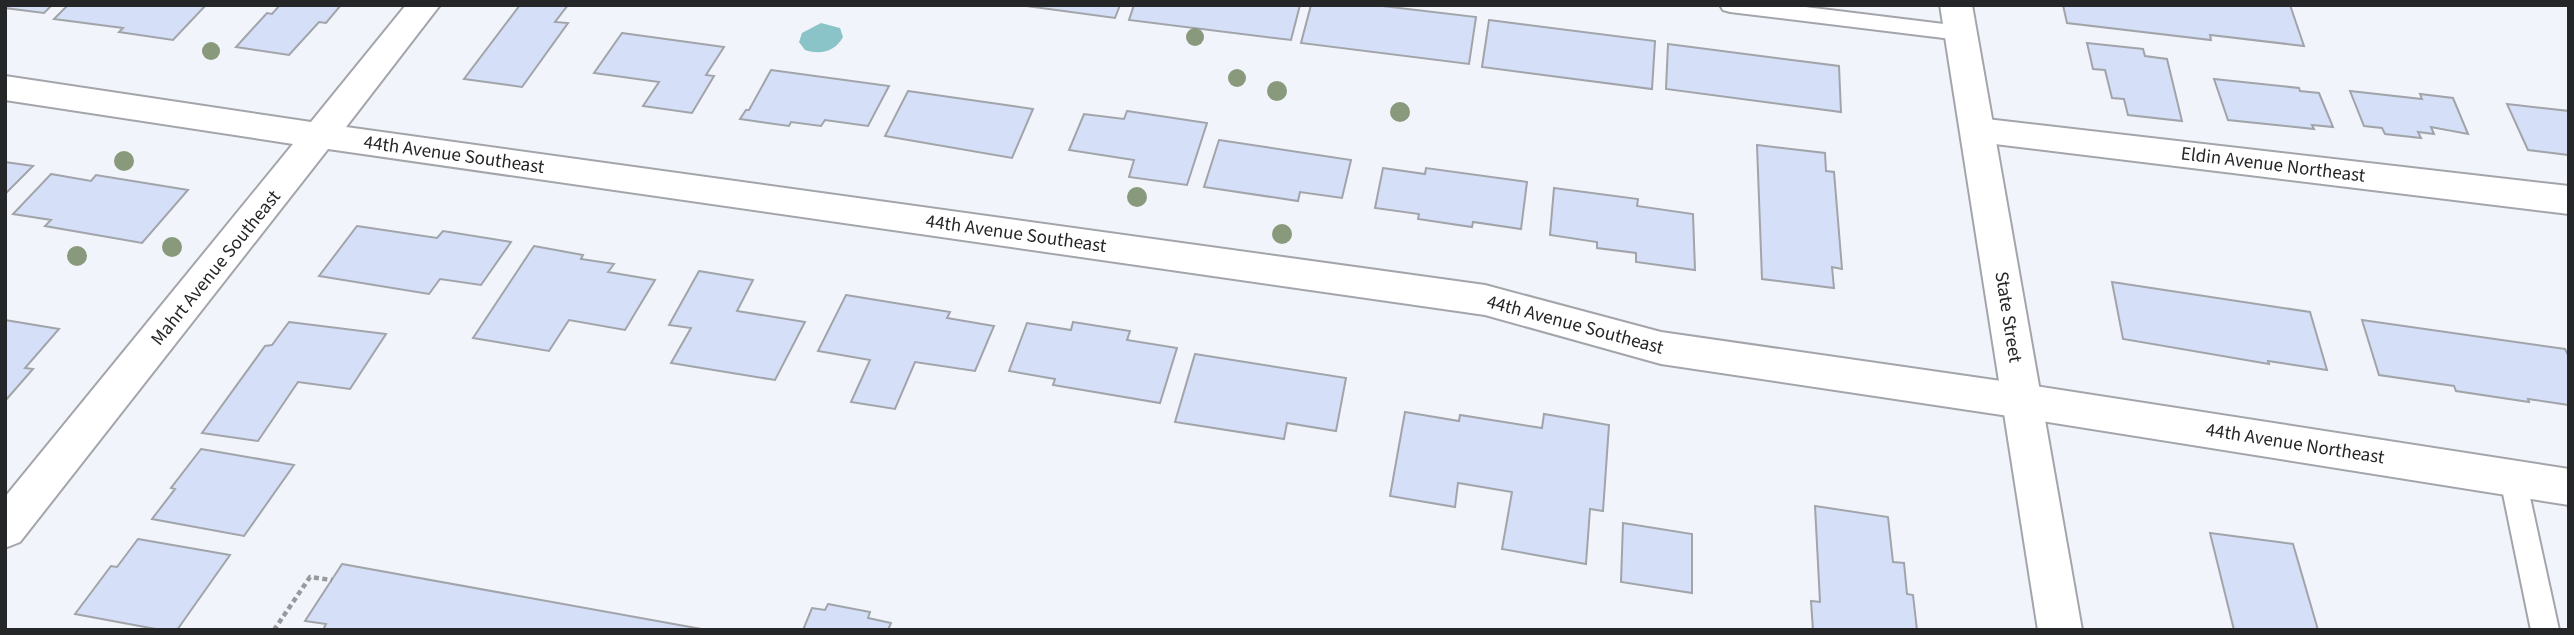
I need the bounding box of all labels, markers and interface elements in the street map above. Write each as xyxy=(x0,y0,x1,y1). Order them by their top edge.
street label: 44th Avenue Southeast xyxy=(362,129,547,181)
street label: Eldin Avenue Northeast xyxy=(2179,140,2367,190)
street label: Mahrt Avenue Southeast xyxy=(145,184,288,352)
street label: 44th Avenue Southeast xyxy=(924,208,1109,260)
street label: State Street xyxy=(1987,269,2029,365)
street label: 44th Avenue Southeast xyxy=(1484,288,1667,362)
street label: 44th Avenue Northeast xyxy=(2204,417,2387,472)

